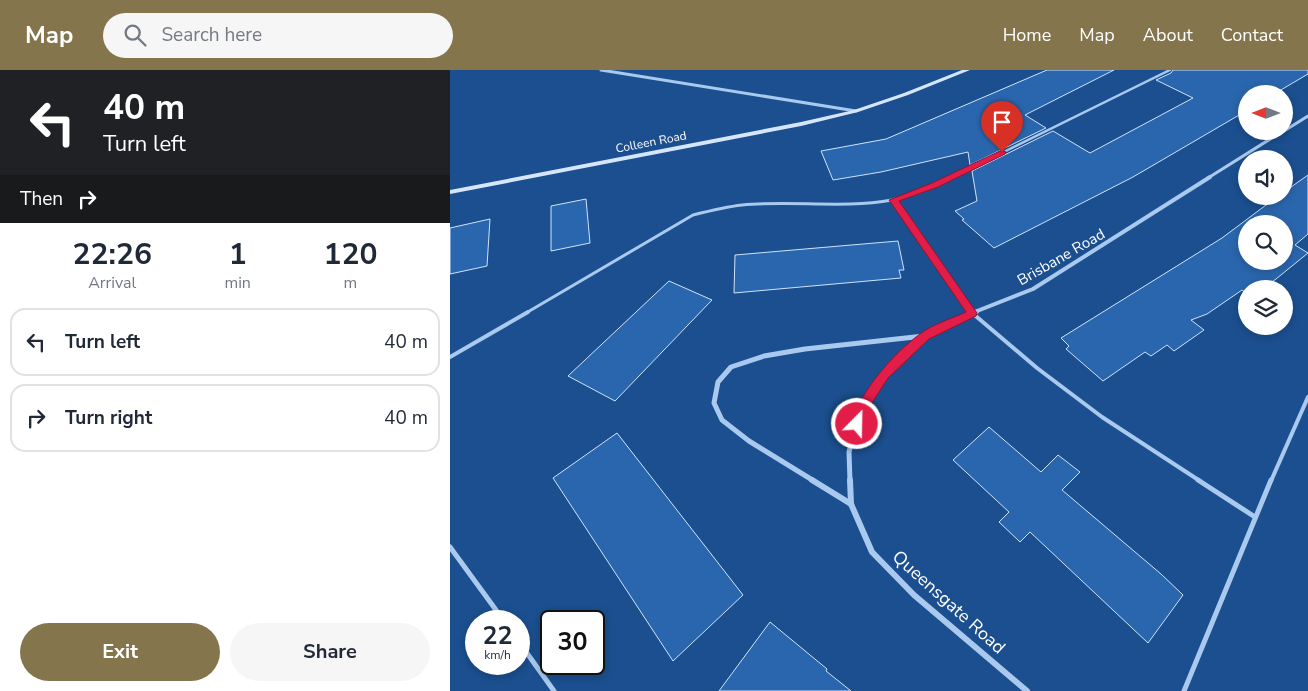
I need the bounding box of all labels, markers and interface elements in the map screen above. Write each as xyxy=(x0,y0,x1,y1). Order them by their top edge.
search box xyxy=(103,13,453,58)
text: Map xyxy=(25,19,73,51)
icon: search xyxy=(121,21,149,49)
text: Search here xyxy=(161,22,262,48)
text: Home xyxy=(1003,23,1051,47)
text: Map xyxy=(1079,23,1115,47)
text: About xyxy=(1143,23,1193,47)
text: Contact xyxy=(1221,23,1283,47)
text: 40 m xyxy=(103,84,185,131)
north arrow xyxy=(1238,85,1292,140)
map controls xyxy=(1238,85,1293,335)
icon: left xyxy=(20,90,85,155)
pin xyxy=(981,101,1023,152)
icon: arrive xyxy=(988,108,1016,136)
street label: Colleen Road xyxy=(614,127,688,157)
text: Turn left xyxy=(103,129,186,159)
button: sound xyxy=(1238,150,1293,205)
icon: right xyxy=(73,185,101,213)
text: Then xyxy=(20,186,63,212)
button: search xyxy=(1238,215,1293,270)
street label: Brisbane Road xyxy=(1013,224,1109,290)
text: 22:26 xyxy=(73,234,152,275)
text: 1 xyxy=(229,234,247,275)
text: 120 xyxy=(323,234,377,275)
text: Arrival xyxy=(88,272,136,294)
text: min xyxy=(224,272,251,294)
text: m xyxy=(344,272,357,294)
button: layers xyxy=(1238,280,1293,335)
icon: left xyxy=(22,328,50,356)
text: Turn left xyxy=(65,329,140,355)
text: 40 m xyxy=(384,329,428,355)
position arrow xyxy=(830,397,882,449)
icon: right xyxy=(22,404,50,432)
text: Turn right xyxy=(65,405,152,431)
text: 40 m xyxy=(384,405,428,431)
street label: Queensgate Road xyxy=(887,545,1011,659)
speed limit sign: 30 xyxy=(540,610,605,675)
text: 22 xyxy=(482,619,513,653)
button: Exit xyxy=(20,623,220,681)
button: Share xyxy=(230,623,430,681)
text: km/h xyxy=(484,647,511,663)

